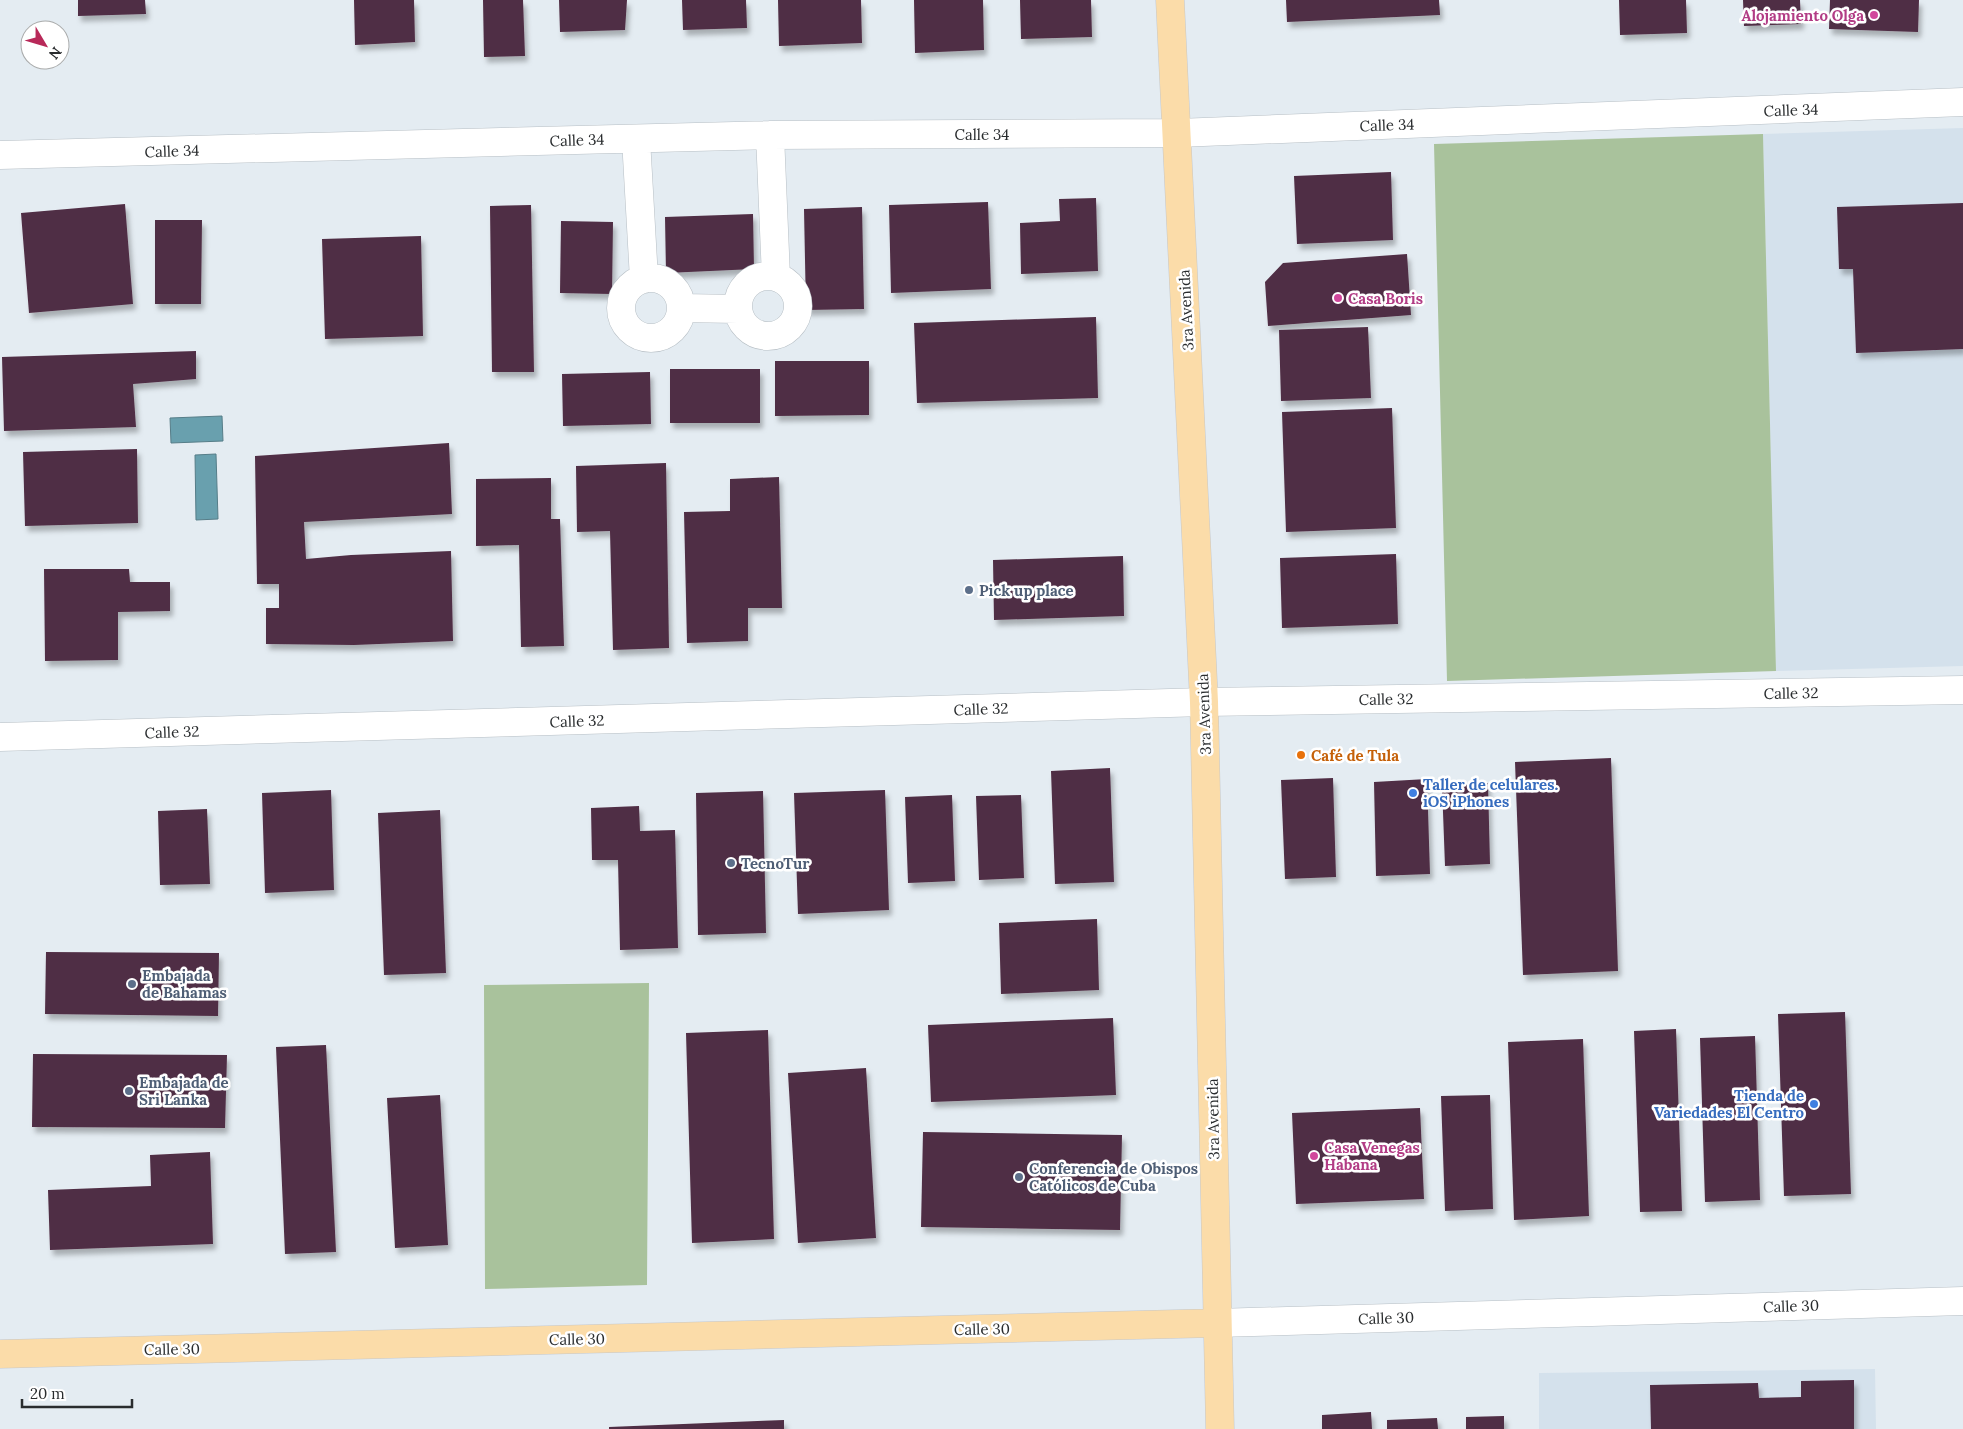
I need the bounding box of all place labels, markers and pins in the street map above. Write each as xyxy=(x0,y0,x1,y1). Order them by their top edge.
place label: Alojamiento Olga xyxy=(1741,6,1864,25)
marker: Alojamiento Olga xyxy=(1868,9,1880,21)
place label: Casa Boris xyxy=(1348,289,1423,308)
marker: Casa Boris xyxy=(1332,292,1344,304)
place label: Pick up place xyxy=(979,581,1074,600)
marker: Pick up place xyxy=(963,584,975,596)
place label: Café de Tula xyxy=(1311,746,1399,765)
marker: Café de Tula xyxy=(1295,749,1307,761)
place label: Taller de celulares. iOS iPhones xyxy=(1423,775,1558,811)
marker: Taller de celulares. iOS iPhones xyxy=(1407,787,1419,799)
place label: TecnoTur xyxy=(741,854,810,873)
marker: TecnoTur xyxy=(725,857,737,869)
place label: Embajada de Bahamas xyxy=(142,966,227,1002)
marker: Embajada de Bahamas xyxy=(126,978,138,990)
place label: Embajada de Sri Lanka xyxy=(139,1073,229,1109)
marker: Embajada de Sri Lanka xyxy=(123,1085,135,1097)
place label: Tienda de Variedades El Centro xyxy=(1654,1086,1805,1122)
marker: Tienda de Variedades El Centro xyxy=(1808,1098,1820,1110)
place label: Casa Venegas Habana xyxy=(1324,1138,1420,1174)
marker: Casa Venegas Habana xyxy=(1308,1150,1320,1162)
place label: Conferencia de Obispos Católicos de Cuba xyxy=(1029,1159,1198,1195)
marker: Conferencia de Obispos Católicos de Cuba xyxy=(1013,1171,1025,1183)

